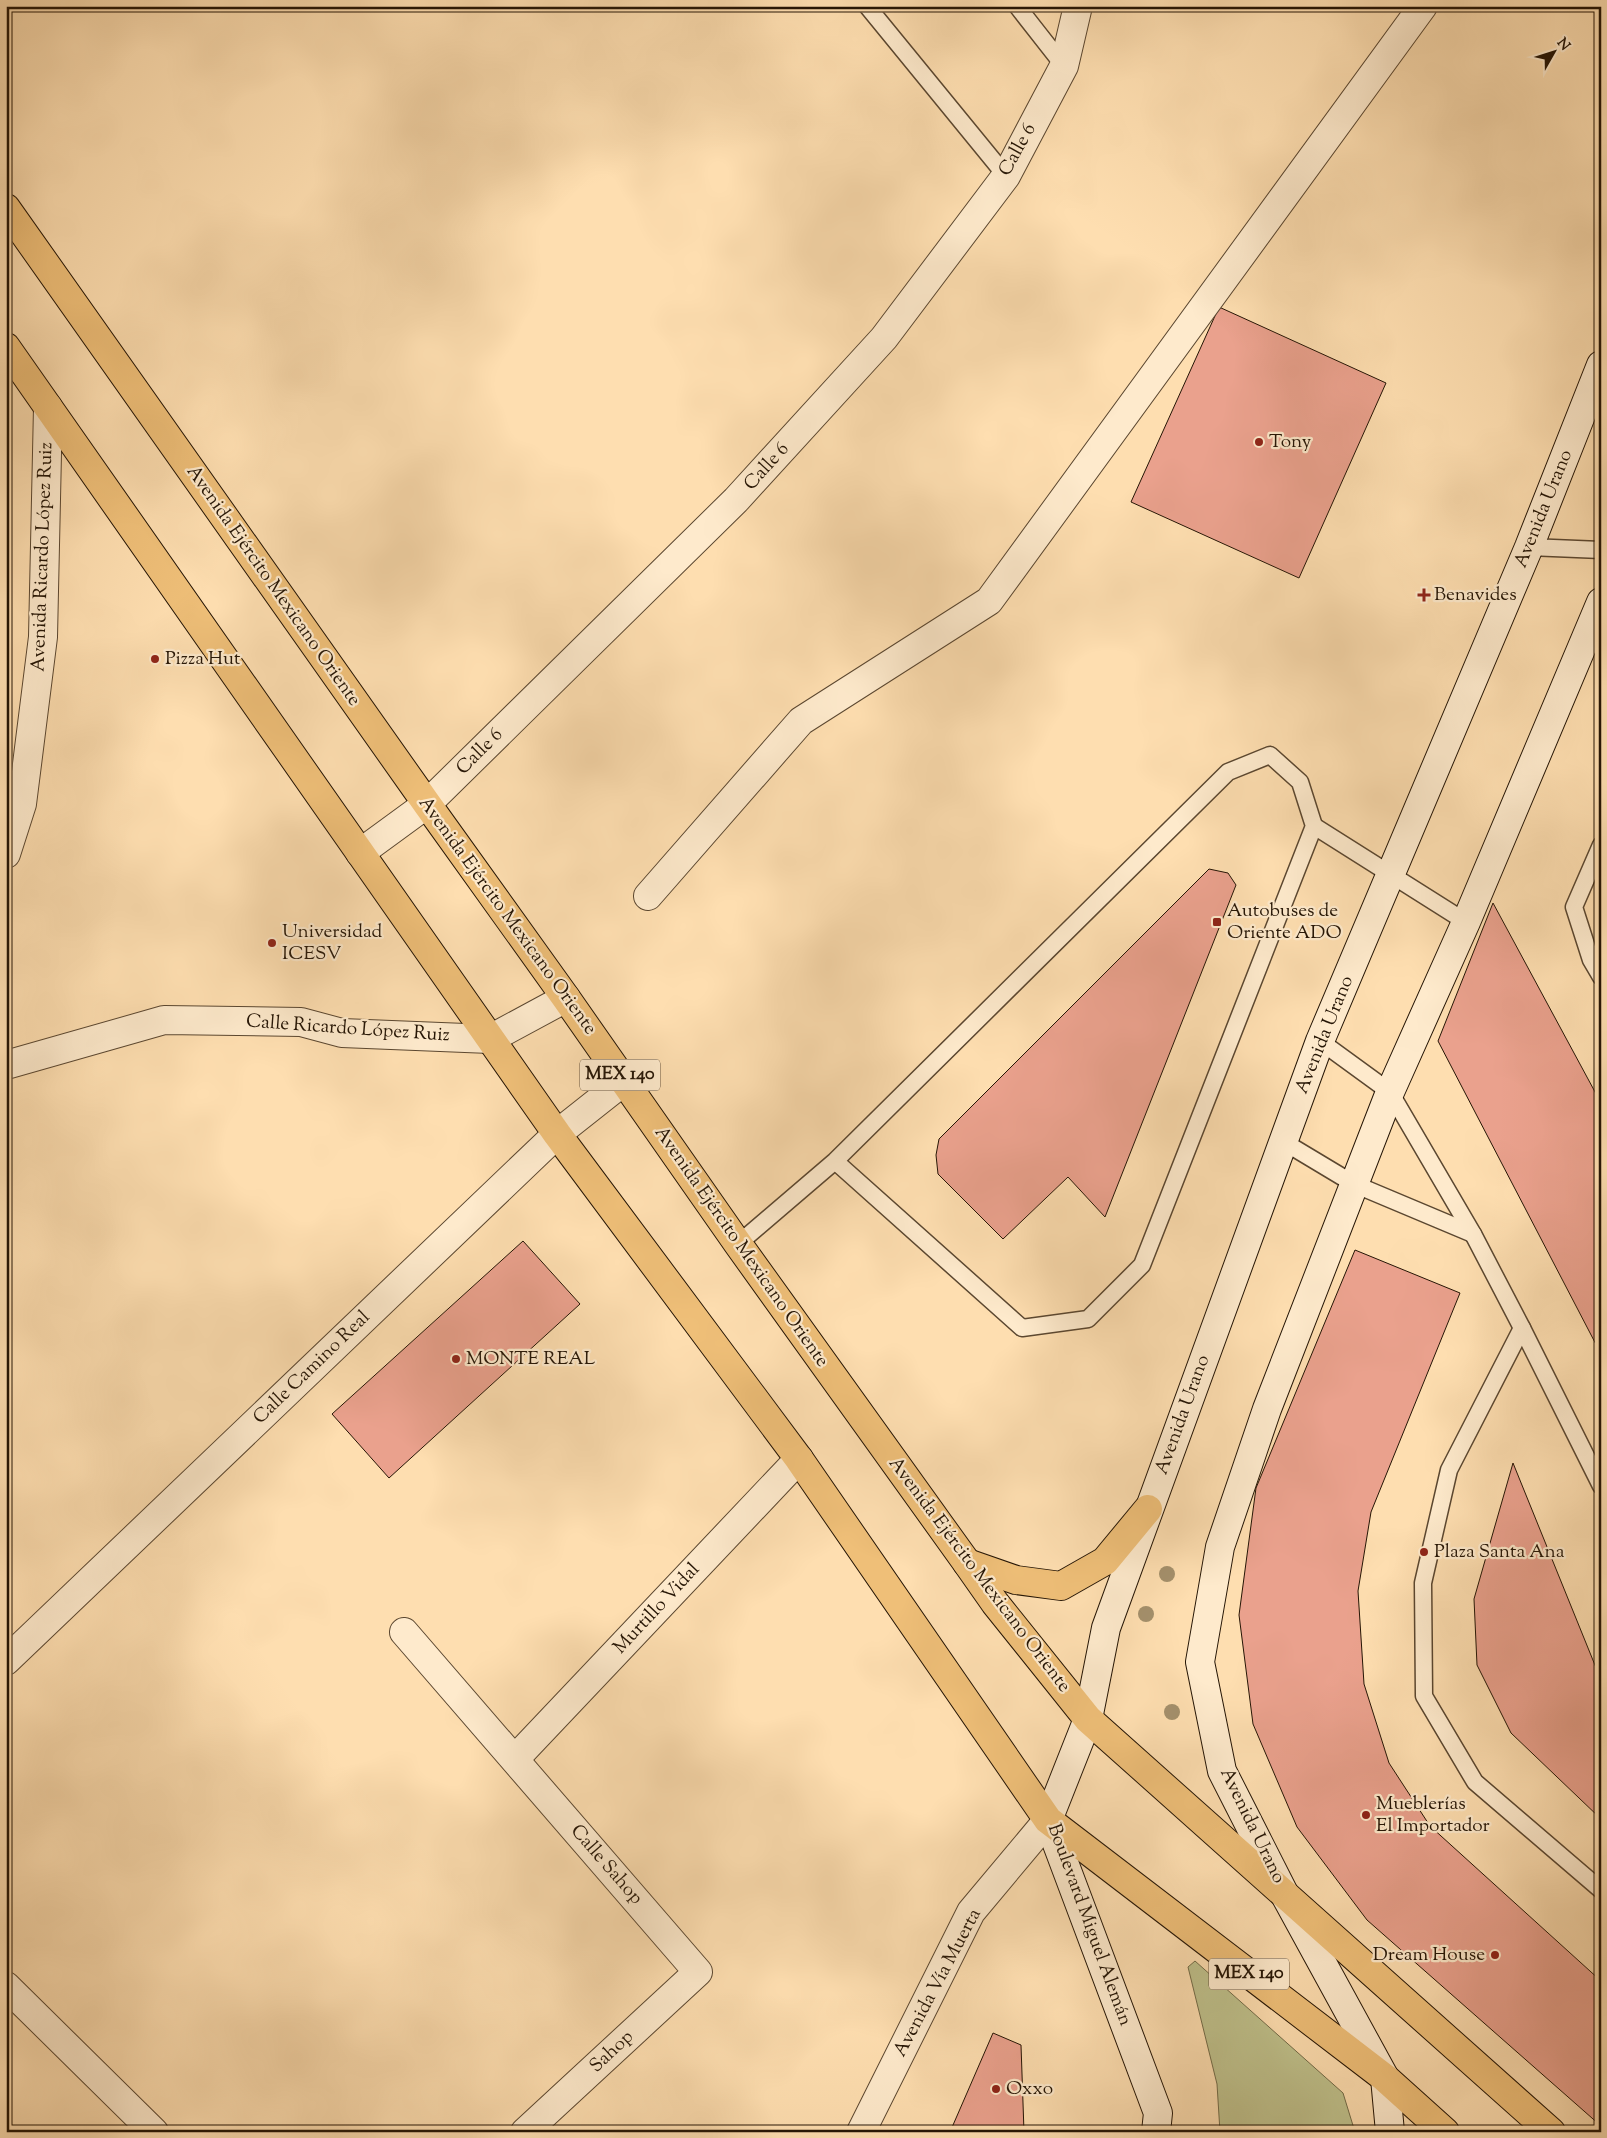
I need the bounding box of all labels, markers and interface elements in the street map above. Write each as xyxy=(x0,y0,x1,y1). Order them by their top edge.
north arrow xyxy=(1530,28,1580,78)
text: N xyxy=(1551,34,1574,56)
street label: Calle 6 xyxy=(992,119,1044,181)
place label: Tony xyxy=(1269,429,1312,456)
marker: Tony xyxy=(1253,436,1265,448)
street label: Calle 6 xyxy=(738,437,796,497)
street label: Avenida Ricardo López Ruiz xyxy=(25,442,61,672)
street label: Avenida Urano xyxy=(1508,446,1580,572)
street label: Avenida Ejército Mexicano Oriente xyxy=(179,460,367,712)
place label: Benavides xyxy=(1434,582,1517,609)
marker: Benavides xyxy=(1418,589,1430,601)
place label: Pizza Hut xyxy=(165,646,241,673)
marker: Pizza Hut xyxy=(149,653,161,665)
street label: Calle 6 xyxy=(450,722,510,782)
street label: Avenida Ejército Mexicano Oriente xyxy=(411,791,603,1041)
place label: Autobuses de Oriente ADO xyxy=(1227,898,1342,947)
marker: Autobuses de Oriente ADO xyxy=(1211,916,1223,928)
place label: Universidad ICESV xyxy=(282,919,382,968)
marker: Universidad ICESV xyxy=(266,937,278,949)
street label: Avenida Urano xyxy=(1289,972,1361,1098)
street label: Calle Ricardo López Ruiz xyxy=(245,1008,451,1050)
road number: MEX 140 xyxy=(580,1060,660,1090)
street label: Avenida Ejército Mexicano Oriente xyxy=(647,1121,835,1373)
street label: Calle Camino Real xyxy=(247,1305,377,1431)
place label: MONTE REAL xyxy=(466,1346,596,1373)
street label: Avenida Urano xyxy=(1149,1351,1217,1479)
marker: MONTE REAL xyxy=(450,1353,462,1365)
street label: Avenida Ejército Mexicano Oriente xyxy=(881,1452,1077,1698)
place label: Plaza Santa Ana xyxy=(1434,1539,1565,1566)
marker: Plaza Santa Ana xyxy=(1418,1546,1430,1558)
street label: Murtillo Vidal xyxy=(607,1557,707,1661)
street label: Avenida Urano xyxy=(1212,1764,1292,1888)
place label: Mueblerías El Importador xyxy=(1376,1791,1490,1840)
marker: Mueblerías El Importador xyxy=(1360,1809,1372,1821)
street label: Calle Sahop xyxy=(563,1819,649,1911)
street label: Boulevard Miguel Alemán xyxy=(1040,1820,1138,2030)
street label: Avenida Vía Muerta xyxy=(887,1904,989,2062)
place label: Dream House xyxy=(1373,1942,1485,1969)
marker: Dream House xyxy=(1489,1949,1501,1961)
road number: MEX 140 xyxy=(1209,1958,1289,1990)
street label: Sahop xyxy=(584,2024,640,2080)
place label: Oxxo xyxy=(1006,2076,1053,2103)
marker: Oxxo xyxy=(990,2083,1002,2095)

